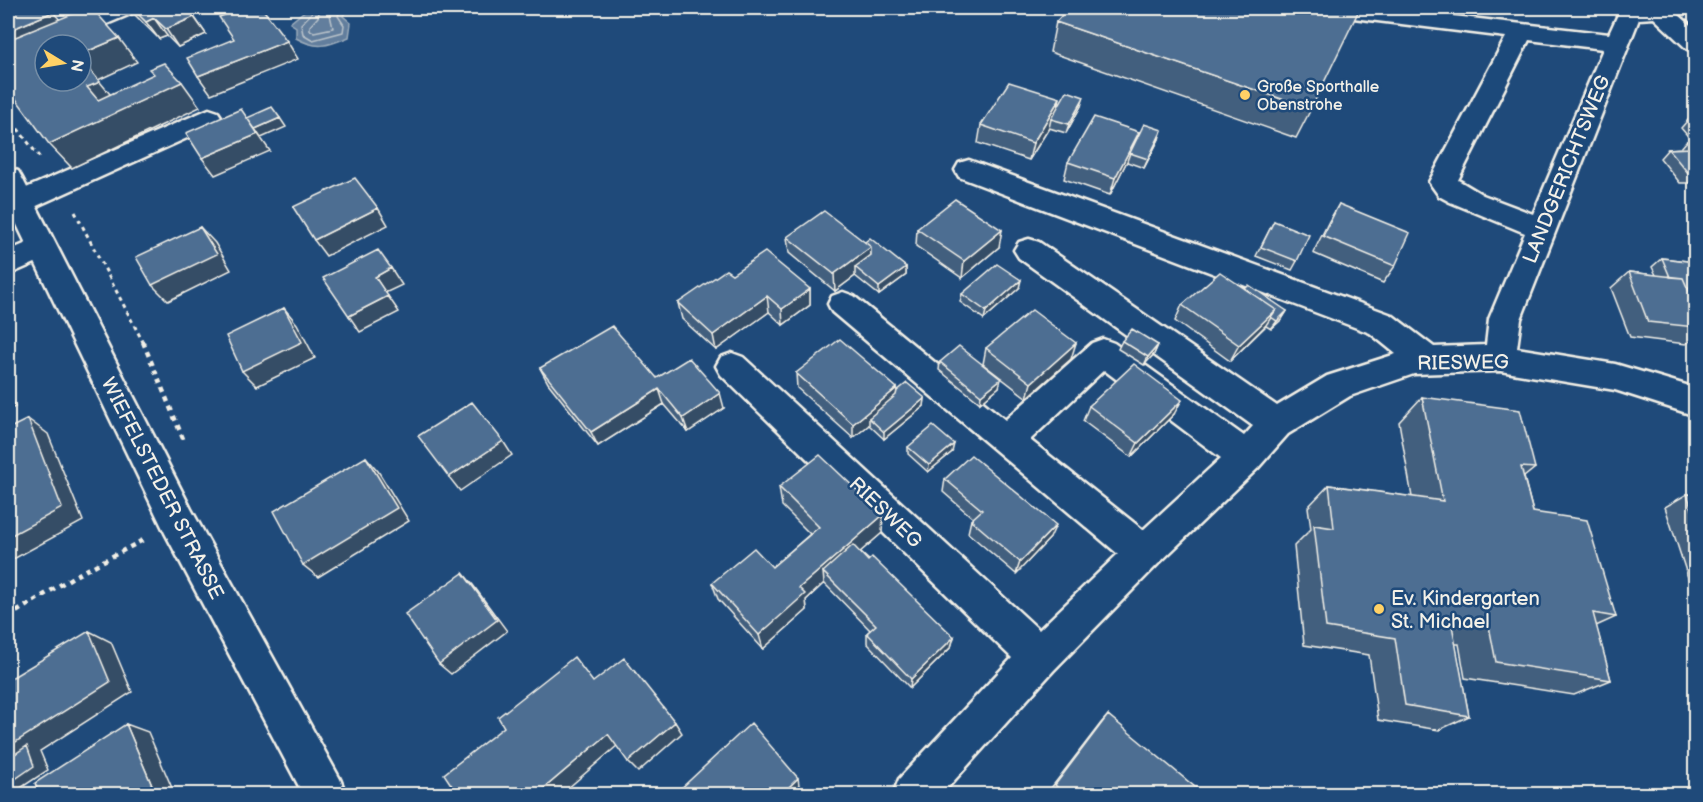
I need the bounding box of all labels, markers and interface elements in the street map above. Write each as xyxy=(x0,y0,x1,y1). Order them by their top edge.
north arrow xyxy=(33,33,93,93)
text: N xyxy=(66,58,87,73)
street label: LANDGERICHTSWEG xyxy=(1518,72,1616,267)
place label: Große Sporthalle Obenstrohe xyxy=(1257,78,1380,115)
marker: Große Sporthalle Obenstrohe xyxy=(1238,88,1252,102)
street label: RIESWEG xyxy=(1417,350,1509,376)
street label: WIEFELSTEDER STRASSE xyxy=(96,374,229,603)
street label: RIESWEG xyxy=(844,472,927,553)
place label: Ev. Kindergarten St. Michael xyxy=(1391,587,1540,634)
marker: Ev. Kindergarten St. Michael xyxy=(1372,602,1386,616)

